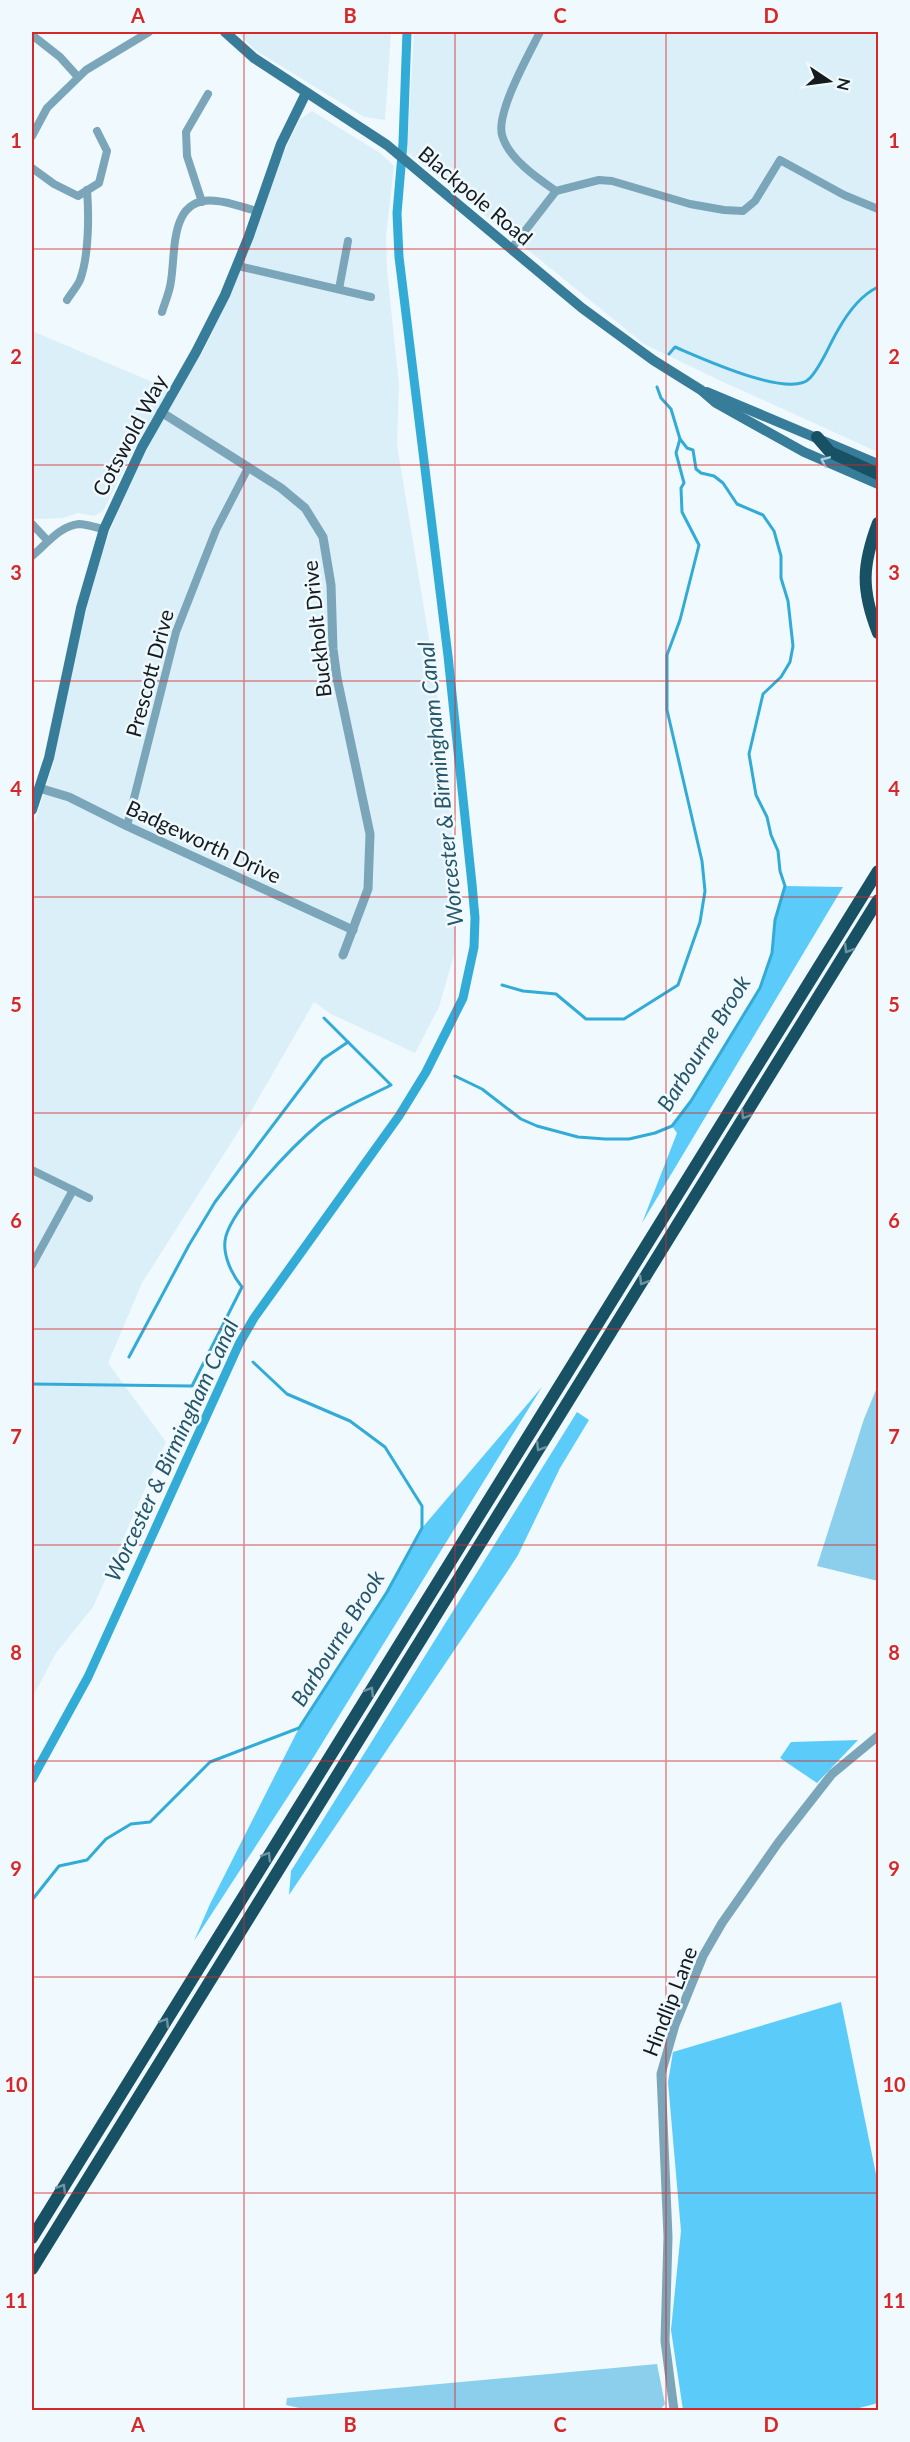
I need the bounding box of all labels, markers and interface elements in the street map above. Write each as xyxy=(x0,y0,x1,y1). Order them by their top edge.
text: A xyxy=(130,3,145,27)
text: B xyxy=(343,3,357,27)
text: C xyxy=(553,3,567,27)
text: D xyxy=(763,3,779,27)
north arrow xyxy=(799,51,859,111)
text: N xyxy=(833,76,855,93)
text: 1 xyxy=(10,128,22,152)
text: 1 xyxy=(888,128,900,152)
street label: Blackpole Road xyxy=(414,140,538,250)
text: 2 xyxy=(10,344,22,368)
text: 2 xyxy=(888,344,900,368)
street label: Cotswold Way xyxy=(87,370,172,500)
one-way arrow xyxy=(820,456,831,468)
street label: Buckholt Drive xyxy=(296,559,336,699)
text: 3 xyxy=(10,560,22,584)
text: 3 xyxy=(888,560,900,584)
street label: Prescott Drive xyxy=(120,606,178,740)
water label: Worcester & Birmingham Canal xyxy=(412,640,468,928)
text: 4 xyxy=(10,776,22,800)
text: 4 xyxy=(888,776,900,800)
street label: Badgeworth Drive xyxy=(123,794,285,888)
one-way arrow xyxy=(844,943,855,954)
water label: Barbourne Brook xyxy=(651,970,756,1116)
text: 5 xyxy=(10,992,22,1016)
text: 5 xyxy=(888,992,900,1016)
one-way arrow xyxy=(741,1109,753,1119)
text: 6 xyxy=(10,1208,22,1232)
text: 6 xyxy=(888,1208,900,1232)
one-way arrow xyxy=(638,1275,650,1285)
water label: Worcester & Birmingham Canal xyxy=(98,1315,244,1585)
text: 7 xyxy=(10,1424,22,1448)
text: 7 xyxy=(888,1424,900,1448)
one-way arrow xyxy=(536,1441,548,1451)
water label: Barbourne Brook xyxy=(285,1565,390,1711)
text: 8 xyxy=(10,1640,22,1664)
text: 8 xyxy=(888,1640,900,1664)
one-way arrow xyxy=(363,1687,375,1697)
one-way arrow xyxy=(260,1852,272,1862)
text: 9 xyxy=(10,1856,22,1880)
text: 9 xyxy=(888,1856,900,1880)
street label: Hindlip Lane xyxy=(637,1943,701,2059)
one-way arrow xyxy=(157,2018,169,2028)
text: 10 xyxy=(4,2072,28,2096)
text: 10 xyxy=(882,2072,906,2096)
one-way arrow xyxy=(55,2184,67,2194)
text: 11 xyxy=(4,2288,28,2312)
text: 11 xyxy=(882,2288,906,2312)
text: A xyxy=(130,2412,145,2436)
text: B xyxy=(343,2412,357,2436)
text: C xyxy=(553,2412,567,2436)
text: D xyxy=(763,2412,779,2436)

